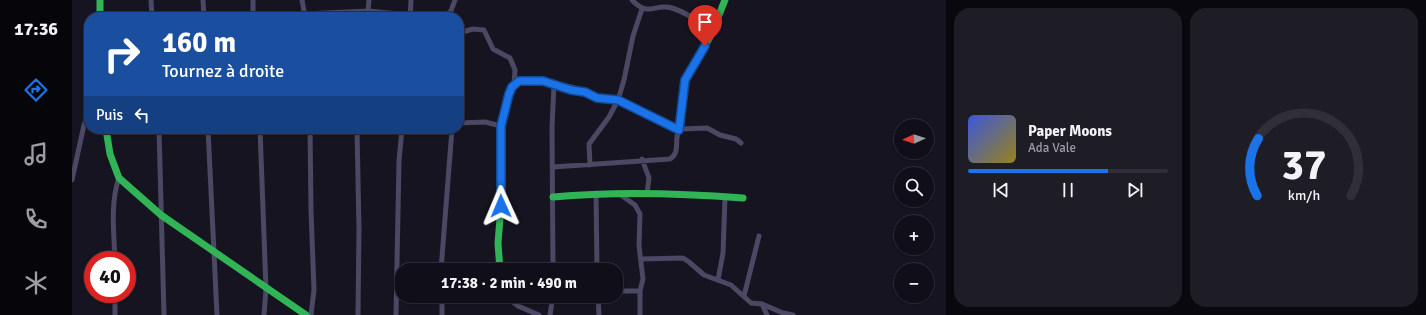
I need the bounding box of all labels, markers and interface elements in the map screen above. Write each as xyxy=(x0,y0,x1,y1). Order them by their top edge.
pin xyxy=(688,5,722,46)
icon: arrive xyxy=(694,11,716,33)
text: 17:36 xyxy=(14,18,58,40)
text: 160 m xyxy=(162,26,236,60)
icon: right xyxy=(96,28,148,80)
text: Tournez à droite xyxy=(162,60,284,82)
icon: directions xyxy=(22,76,50,104)
icon: left xyxy=(131,104,153,126)
text: Puis xyxy=(96,106,123,124)
north arrow xyxy=(894,119,934,159)
map controls xyxy=(894,119,934,303)
text: Paper Moons xyxy=(1028,122,1112,140)
text: 37 xyxy=(1282,139,1326,190)
icon: music xyxy=(22,140,50,168)
text: Ada Vale xyxy=(1028,140,1076,156)
button: search xyxy=(894,167,934,207)
icon: previous xyxy=(990,179,1012,201)
icon: pause xyxy=(1057,179,1079,201)
icon: next xyxy=(1124,179,1146,201)
position arrow xyxy=(480,185,522,227)
text: km/h xyxy=(1288,186,1320,203)
icon: phone xyxy=(22,205,50,233)
button: + xyxy=(894,215,934,255)
speed limit sign: 40 xyxy=(84,251,136,303)
button: − xyxy=(894,263,934,303)
icon: climate xyxy=(22,269,50,297)
text: 17:38 · 2 min · 490 m xyxy=(441,274,577,292)

